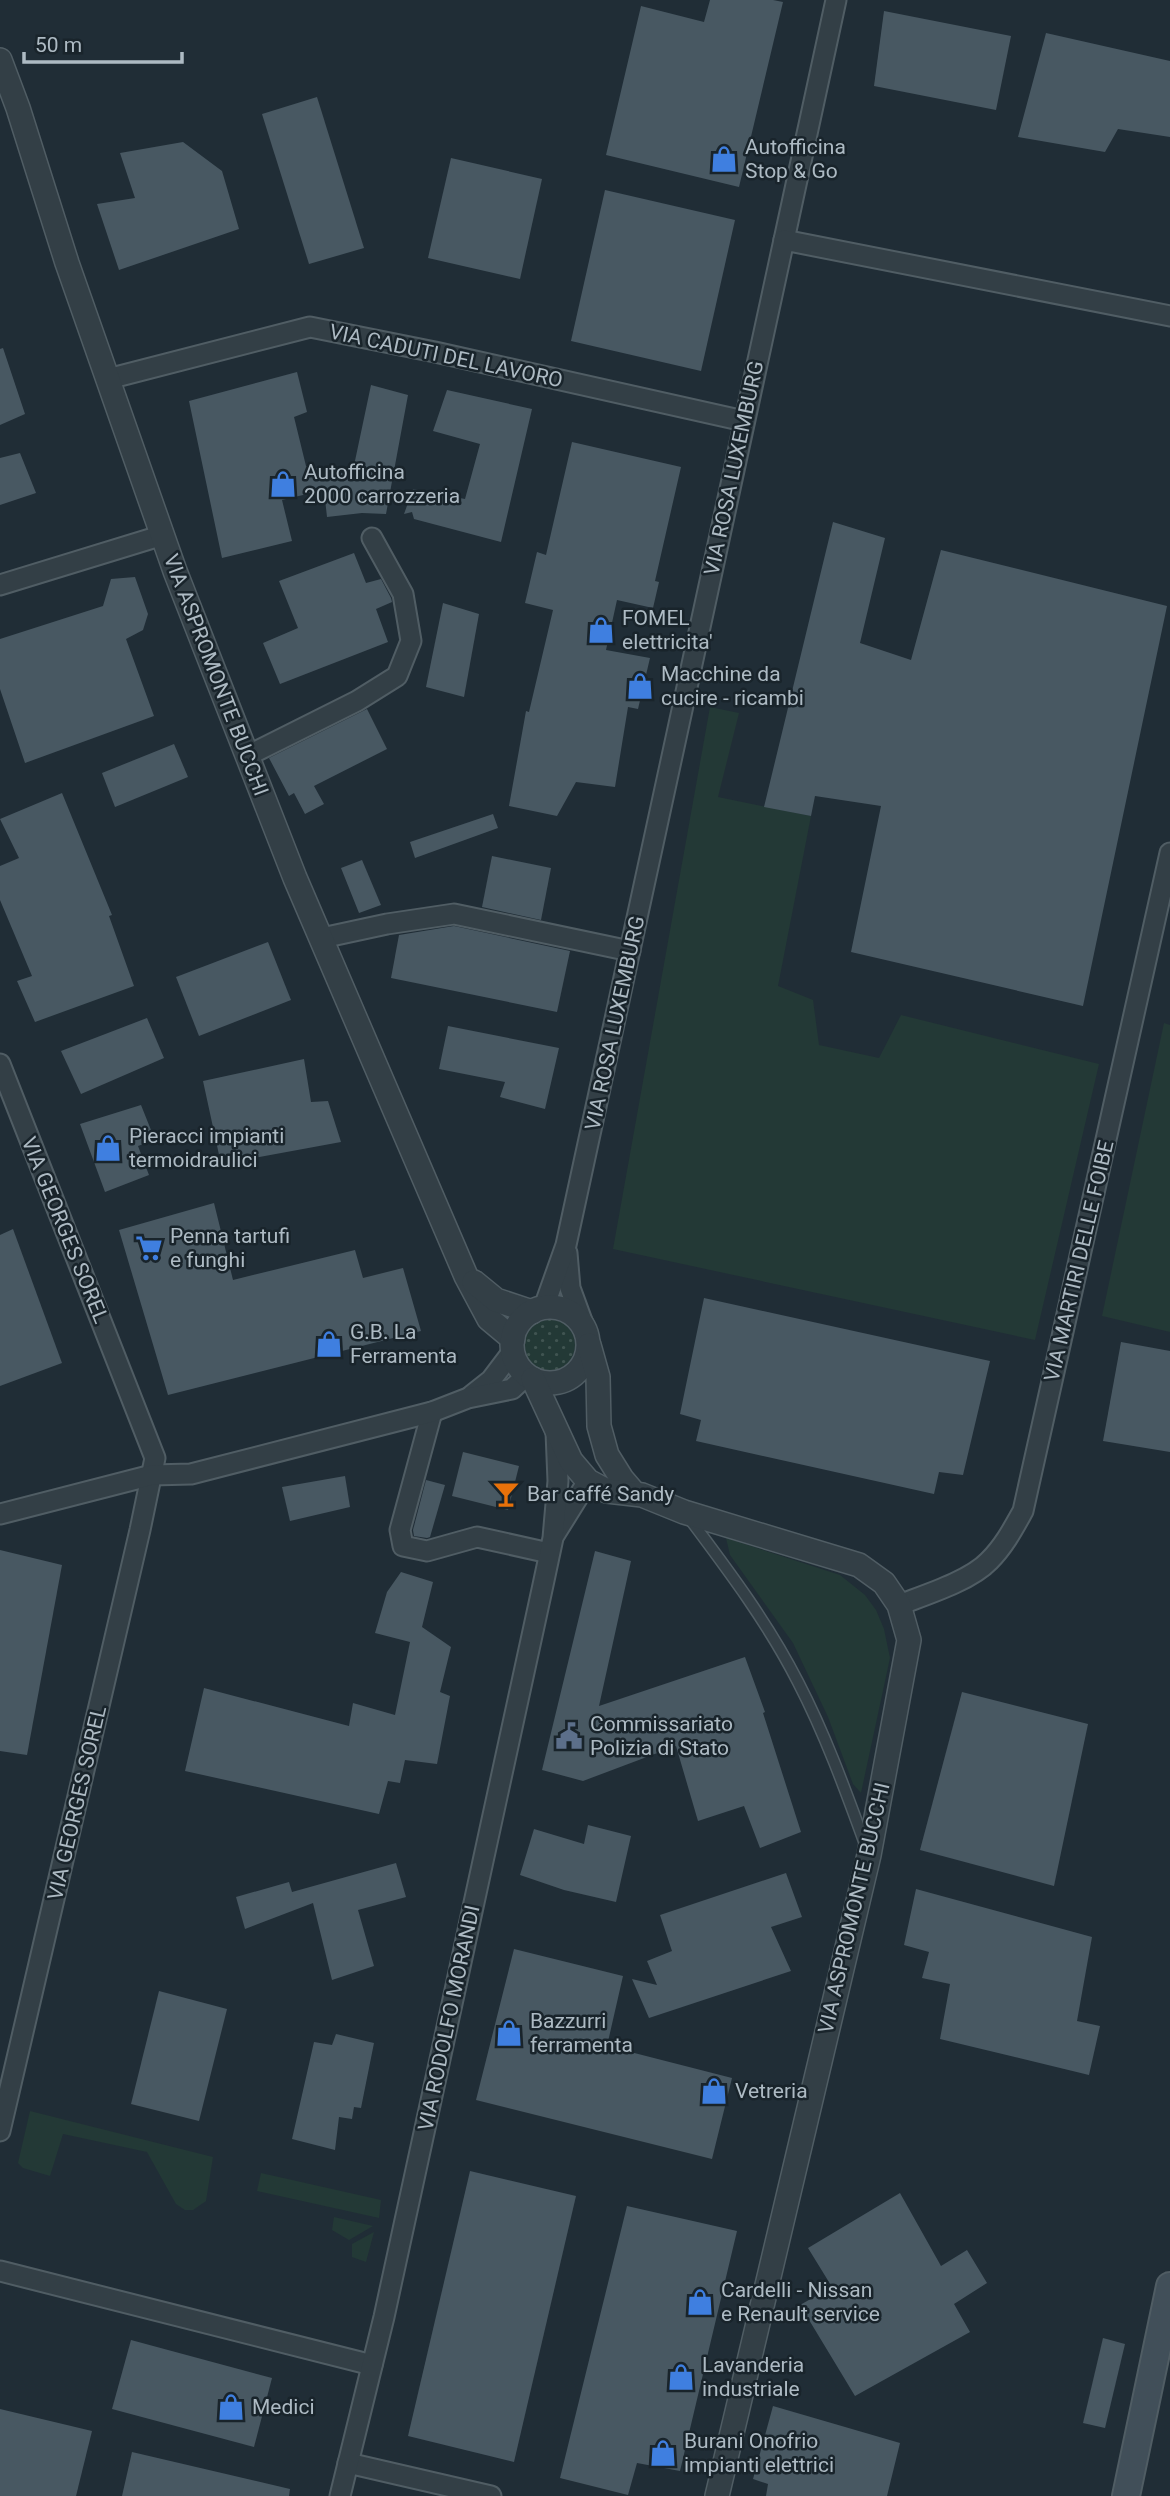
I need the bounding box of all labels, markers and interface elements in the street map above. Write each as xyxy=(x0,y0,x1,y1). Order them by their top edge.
scale bar xyxy=(24,21,182,65)
text: 50 m xyxy=(35,33,82,57)
place label: Autofficina Stop & Go xyxy=(745,135,846,183)
shop icon: Autofficina Stop & Go xyxy=(709,144,739,174)
street label: VIA CADUTI DEL LAVORO xyxy=(327,320,565,392)
street label: VIA ROSA LUXEMBURG xyxy=(700,359,768,577)
place label: Autofficina 2000 carrozzeria xyxy=(304,460,460,508)
shop icon: Autofficina 2000 carrozzeria xyxy=(268,469,298,499)
street label: VIA ASPROMONTE BUCCHI xyxy=(159,551,273,799)
place label: FOMEL elettricita' xyxy=(622,606,713,654)
shop icon: FOMEL elettricita' xyxy=(586,615,616,645)
place label: Macchine da cucire - ricambi xyxy=(661,662,804,710)
shop icon: Macchine da cucire - ricambi xyxy=(625,671,655,701)
street label: VIA ROSA LUXEMBURG xyxy=(581,914,649,1132)
place label: Pieracci impianti termoidraulici xyxy=(129,1124,284,1172)
street label: VIA GEORGES SOREL xyxy=(17,1133,113,1327)
shop icon: Pieracci impianti termoidraulici xyxy=(93,1133,123,1163)
street label: VIA MARTIRI DELLE FOIBE xyxy=(1040,1138,1118,1384)
place label: Penna tartufi e funghi xyxy=(170,1224,290,1272)
supermarket icon: Penna tartufi e funghi xyxy=(134,1233,164,1263)
place label: G.B. La Ferramenta xyxy=(350,1320,457,1368)
shop icon: G.B. La Ferramenta xyxy=(314,1329,344,1359)
bar icon: Bar caffé Sandy xyxy=(491,1479,521,1509)
place label: Bar caffé Sandy xyxy=(527,1482,674,1506)
street label: VIA GEORGES SOREL xyxy=(43,1703,111,1903)
place label: Commissariato Polizia di Stato xyxy=(590,1712,733,1760)
public building icon: Commissariato Polizia di Stato xyxy=(554,1721,584,1751)
street label: VIA ASPROMONTE BUCCHI xyxy=(813,1780,895,2036)
street label: VIA RODOLFO MORANDI xyxy=(413,1903,485,2133)
place label: Bazzurri ferramenta xyxy=(530,2009,633,2057)
shop icon: Bazzurri ferramenta xyxy=(494,2018,524,2048)
shop icon: Vetreria xyxy=(699,2076,729,2106)
place label: Vetreria xyxy=(735,2079,808,2103)
place label: Cardelli - Nissan e Renault service xyxy=(721,2278,880,2326)
shop icon: Cardelli - Nissan e Renault service xyxy=(685,2287,715,2317)
place label: Lavanderia industriale xyxy=(702,2353,804,2401)
shop icon: Lavanderia industriale xyxy=(666,2362,696,2392)
shop icon: Medici xyxy=(216,2392,246,2422)
place label: Medici xyxy=(252,2395,315,2419)
place label: Burani Onofrio impianti elettrici xyxy=(684,2429,834,2477)
shop icon: Burani Onofrio impianti elettrici xyxy=(648,2438,678,2468)

